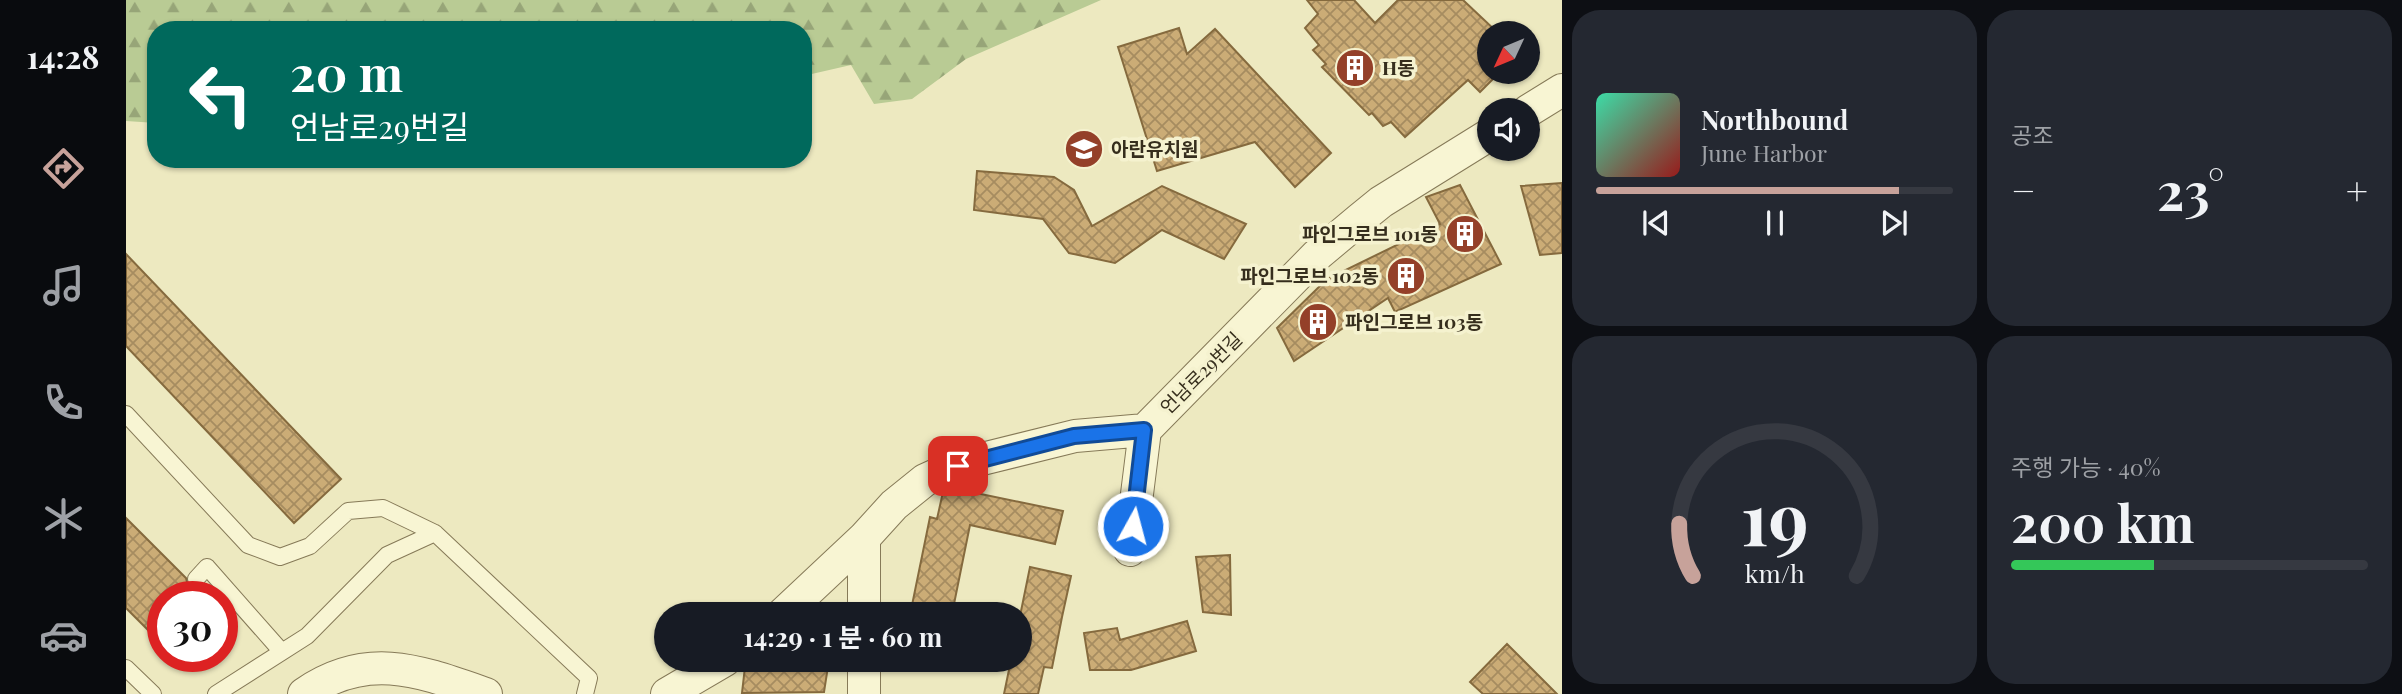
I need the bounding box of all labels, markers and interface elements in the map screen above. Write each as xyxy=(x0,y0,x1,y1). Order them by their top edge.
north arrow xyxy=(1477,21,1540,84)
map controls xyxy=(1477,21,1540,161)
text: 14:28 xyxy=(26,34,100,77)
text: 20 m xyxy=(290,39,403,104)
building icon: H동 xyxy=(1334,47,1376,89)
icon: left xyxy=(175,49,266,140)
place label: H동 xyxy=(1382,54,1415,80)
button: sound xyxy=(1477,98,1540,161)
text: Northbound xyxy=(1701,102,1848,137)
text: 언남로29번길 xyxy=(290,104,469,147)
text: 공조 xyxy=(2011,119,2053,150)
school or university icon: 아란유치원 xyxy=(1063,128,1105,170)
place label: 아란유치원 xyxy=(1111,135,1198,161)
text: June Harbor xyxy=(1701,137,1827,168)
icon: directions xyxy=(39,144,88,193)
text: 23° xyxy=(2157,155,2224,224)
text: − xyxy=(2011,164,2036,215)
text: + xyxy=(2346,164,2368,215)
icon: previous xyxy=(1637,204,1675,242)
icon: pause xyxy=(1756,204,1794,242)
icon: next xyxy=(1875,204,1913,242)
building icon: 파인그로브 101동 xyxy=(1444,213,1486,255)
place label: 파인그로브 101동 xyxy=(1302,220,1438,246)
building icon: 파인그로브 102동 xyxy=(1385,255,1427,297)
icon: music xyxy=(39,261,88,310)
place label: 파인그로브 102동 xyxy=(1240,262,1379,288)
building icon: 파인그로브 103동 xyxy=(1297,301,1339,343)
place label: 파인그로브 103동 xyxy=(1345,308,1483,334)
street label: 언남로29번길 xyxy=(1154,326,1247,419)
icon: phone xyxy=(39,378,88,427)
pin xyxy=(928,436,988,496)
icon: arrive xyxy=(939,447,977,485)
text: 주행 가능 · 40% xyxy=(2011,451,2161,482)
text: 19 xyxy=(1740,467,1809,564)
text: 200 km xyxy=(2011,487,2194,556)
position arrow xyxy=(1096,489,1170,563)
icon: climate xyxy=(39,494,88,543)
text: km/h xyxy=(1745,556,1805,589)
speed limit sign: 30 xyxy=(147,581,238,672)
icon: car xyxy=(39,611,88,660)
text: 14:29 · 1 분 · 60 m xyxy=(744,619,942,654)

